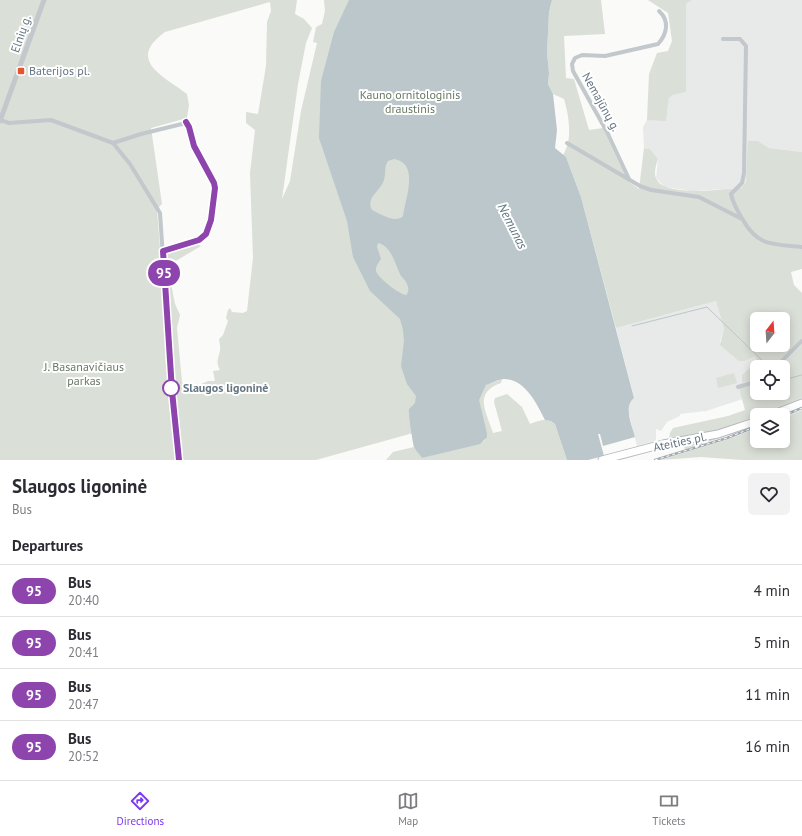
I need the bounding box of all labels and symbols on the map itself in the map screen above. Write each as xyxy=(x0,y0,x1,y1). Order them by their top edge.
street label: Elnių g. xyxy=(7,13,34,54)
place label: Baterijos pl. xyxy=(29,63,90,78)
marker: Baterijos pl. xyxy=(16,66,26,76)
street label: Nemajūnų g. xyxy=(579,70,624,134)
park label: Kauno ornitologinis draustinis xyxy=(360,87,460,116)
water label: Nemunas xyxy=(494,200,532,253)
line badge: 95 xyxy=(146,260,182,286)
north arrow xyxy=(750,312,790,352)
park label: J. Basanavičiaus parkas xyxy=(43,359,124,388)
marker: Slaugos ligoninė xyxy=(162,379,180,397)
place label: Slaugos ligoninė xyxy=(183,380,268,395)
street label: Ateities pl. xyxy=(652,429,708,454)

